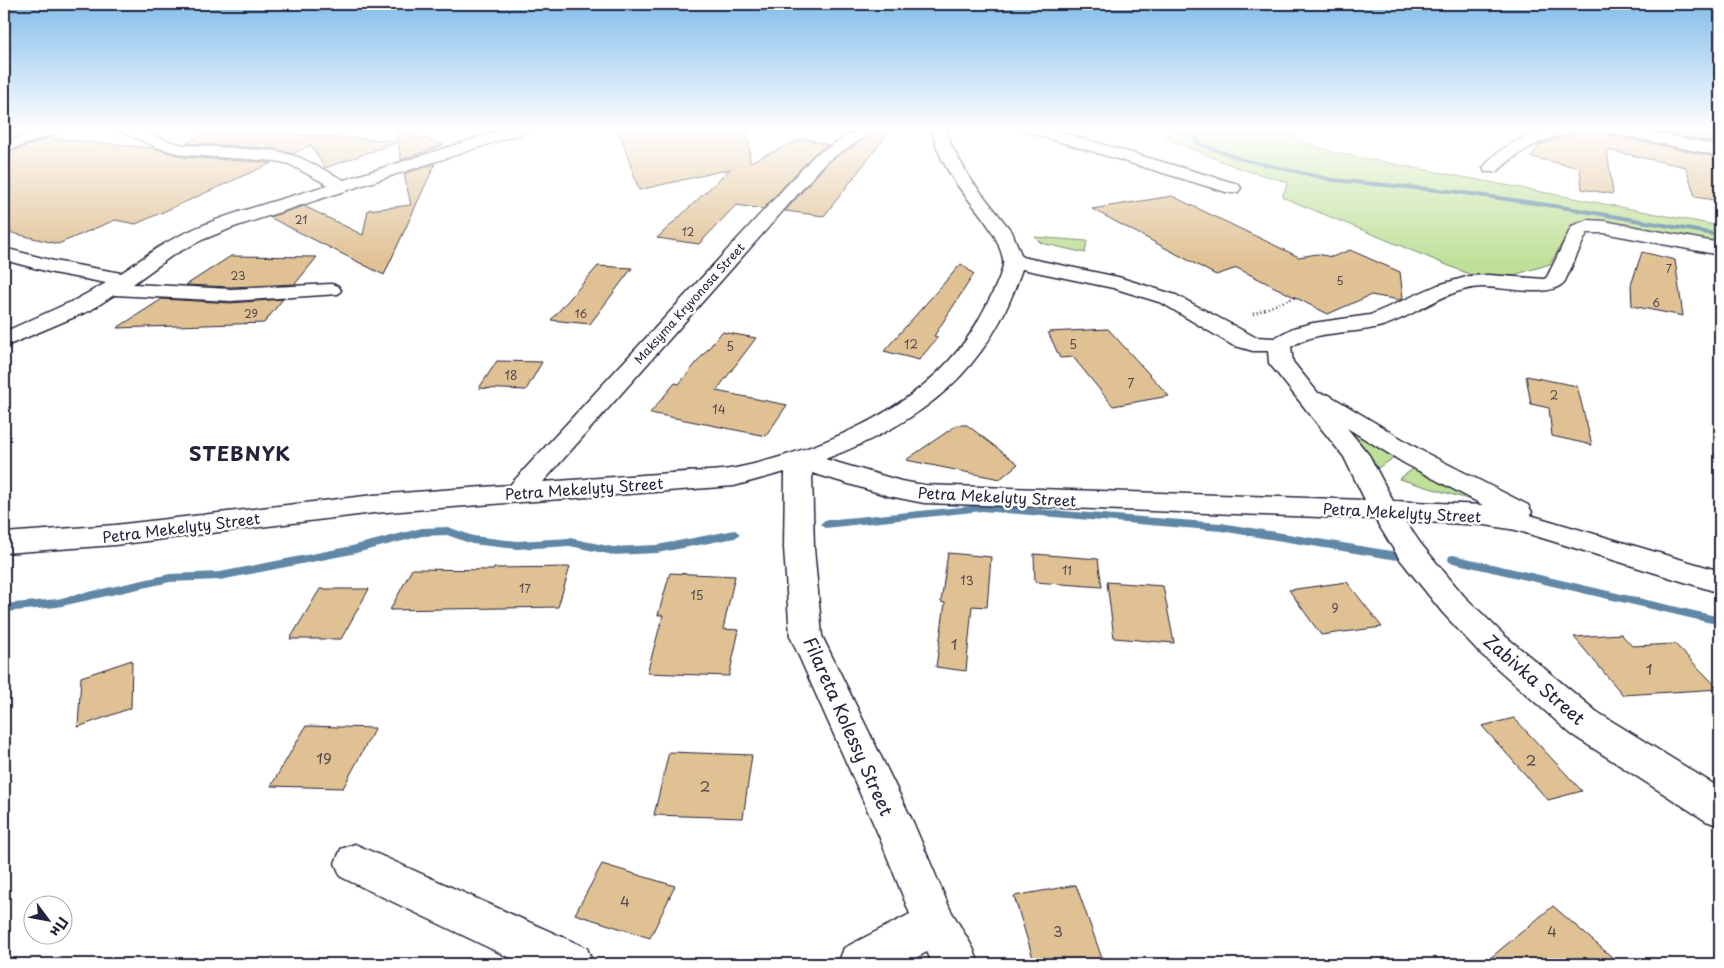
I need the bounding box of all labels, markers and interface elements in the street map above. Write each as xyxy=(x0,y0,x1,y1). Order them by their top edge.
house number: 21 xyxy=(295,211,307,228)
house number: 12 xyxy=(682,223,695,240)
street label: Maksyma Kryvonosa Street xyxy=(630,238,749,368)
house number: 7 xyxy=(1666,260,1672,277)
house number: 23 xyxy=(231,267,245,284)
house number: 5 xyxy=(1336,272,1344,289)
house number: 6 xyxy=(1652,294,1660,311)
house number: 29 xyxy=(244,305,258,322)
house number: 16 xyxy=(575,305,588,322)
house number: 12 xyxy=(904,335,918,353)
house number: 5 xyxy=(1069,335,1077,353)
house number: 5 xyxy=(726,337,734,355)
house number: 18 xyxy=(505,366,517,384)
house number: 7 xyxy=(1128,374,1135,392)
house number: 2 xyxy=(1550,386,1558,404)
house number: 14 xyxy=(712,400,726,418)
district label: STEBNYK xyxy=(189,438,291,468)
street label: Petra Mekelyty Street xyxy=(504,471,664,505)
street label: Petra Mekelyty Street xyxy=(917,480,1077,512)
street label: Petra Mekelyty Street xyxy=(1322,496,1482,528)
street label: Petra Mekelyty Street xyxy=(101,506,261,548)
house number: 11 xyxy=(1062,561,1072,579)
house number: 13 xyxy=(960,571,974,589)
house number: 17 xyxy=(519,579,531,597)
house number: 15 xyxy=(690,586,704,604)
house number: 9 xyxy=(1331,599,1339,617)
street label: Zabivka Street xyxy=(1478,627,1592,731)
street label: Filareta Kolessy Street xyxy=(797,632,901,820)
house number: 1 xyxy=(951,632,957,655)
house number: 1 xyxy=(1646,657,1652,680)
house number: 19 xyxy=(316,746,332,769)
house number: 2 xyxy=(1526,748,1536,771)
house number: 2 xyxy=(700,774,710,797)
house number: 4 xyxy=(620,889,630,912)
north arrow xyxy=(22,896,72,946)
text: Пн xyxy=(45,913,74,941)
house number: 3 xyxy=(1053,919,1063,942)
house number: 4 xyxy=(1547,919,1557,942)

